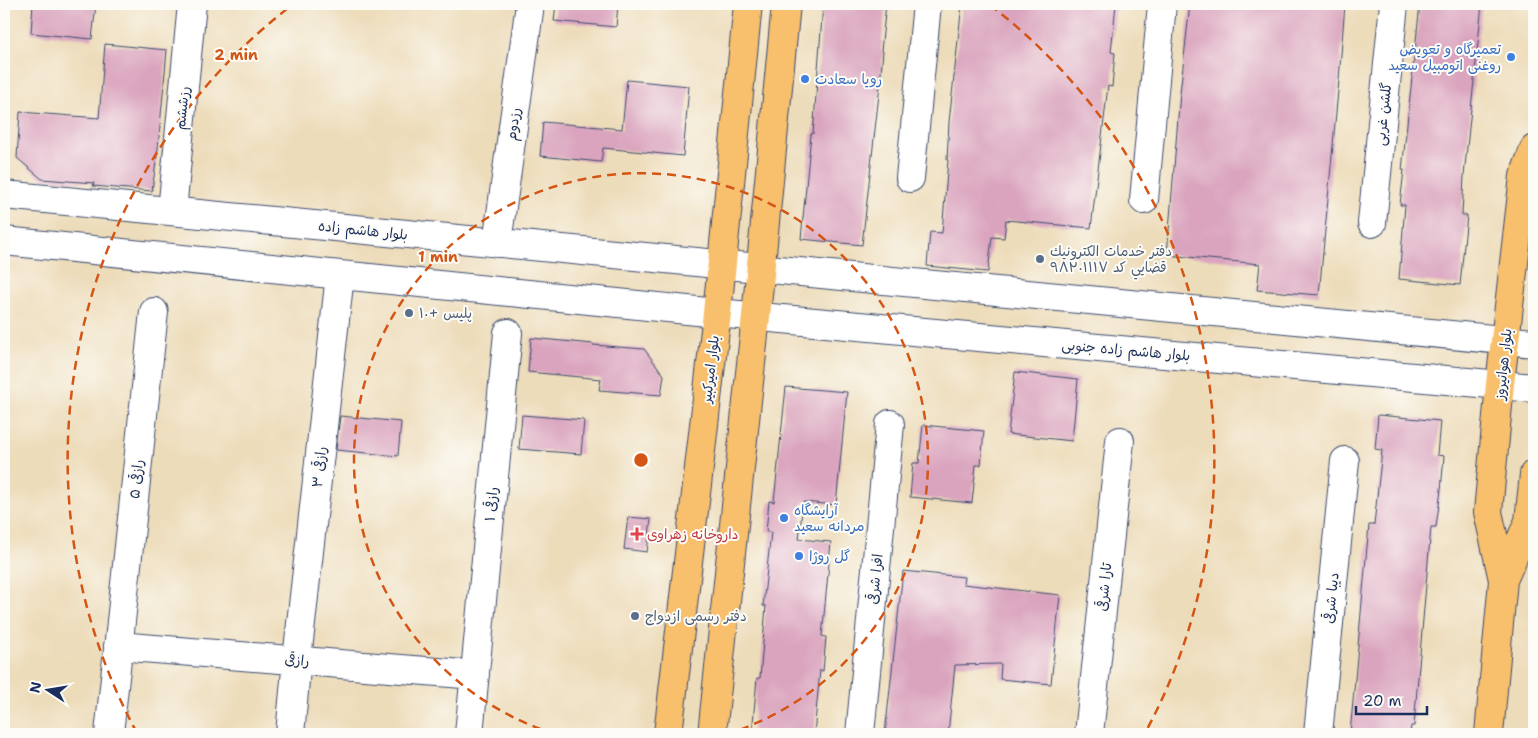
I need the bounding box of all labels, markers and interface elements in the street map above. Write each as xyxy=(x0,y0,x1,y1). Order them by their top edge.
place label: تعمیرگاه و تعویض روغنی اتومبیل سعید xyxy=(1388,40,1502,74)
text: 2 min xyxy=(214,45,258,65)
marker: تعمیرگاه و تعویض روغنی اتومبیل سعید xyxy=(1505,51,1517,63)
place label: رویا سعادت xyxy=(815,70,882,88)
marker: رویا سعادت xyxy=(799,73,811,85)
street label: گلشن غربی xyxy=(1371,81,1395,147)
street label: رزششم xyxy=(171,85,195,131)
street label: رزدوم xyxy=(502,106,526,142)
street label: بلوار هاشم زاده xyxy=(317,216,409,246)
place label: دفتر خدمات الكترونيك قضايي كد ٩٨٣٠١١١٧ xyxy=(1050,242,1172,280)
text: 1 min xyxy=(418,247,458,267)
marker: دفتر خدمات الكترونيك قضايي كد ٩٨٣٠١١١٧ xyxy=(1034,253,1046,265)
place label: پلیس +۱۰ xyxy=(419,304,472,323)
marker: پلیس +۱۰ xyxy=(403,307,415,319)
street label: بلوار هوانیروز xyxy=(1490,327,1516,402)
street label: بلوار امیرکبیر xyxy=(697,334,723,405)
street label: بلوار هاشم زاده جنوبی xyxy=(1061,335,1191,367)
street label: رازقی ۳ xyxy=(308,446,330,488)
centre of rings xyxy=(632,451,650,469)
street label: رازقی ۵ xyxy=(125,458,147,500)
street label: رازقی ۱ xyxy=(481,486,501,522)
place label: آرایشگاه مردانه سعید xyxy=(794,501,865,535)
marker: آرایشگاه مردانه سعید xyxy=(778,512,790,524)
place label: داروخانه زهراوی xyxy=(647,525,739,544)
marker: داروخانه زهراوی xyxy=(631,528,643,540)
place label: گل روژا xyxy=(809,547,850,565)
marker: گل روژا xyxy=(793,550,805,562)
street label: افرا شرقی xyxy=(863,553,887,605)
street label: تارا شرقی xyxy=(1092,561,1116,612)
street label: دیبا شرقی xyxy=(1319,572,1343,624)
place label: دفتر رسمی ازدواج xyxy=(645,607,747,626)
marker: دفتر رسمی ازدواج xyxy=(629,610,641,622)
street label: رازقی xyxy=(284,650,310,670)
north arrow xyxy=(22,666,72,716)
text: N xyxy=(25,680,45,695)
scale bar xyxy=(1356,683,1427,715)
text: 20 m xyxy=(1363,691,1402,711)

